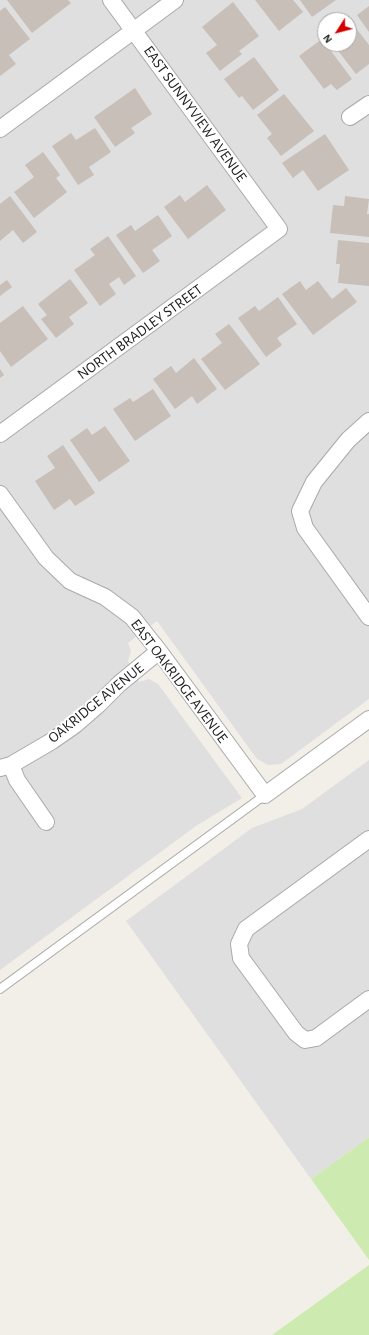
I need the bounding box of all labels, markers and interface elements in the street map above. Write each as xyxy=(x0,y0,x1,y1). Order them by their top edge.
north arrow xyxy=(317,12,357,52)
text: N xyxy=(321,32,334,45)
street label: EAST SUNNYVIEW AVENUE xyxy=(140,42,250,186)
street label: NORTH BRADLEY STREET xyxy=(74,281,206,383)
street label: EAST OAKRIDGE AVENUE xyxy=(127,616,231,746)
street label: OAKRIDGE AVENUE xyxy=(45,659,147,747)

